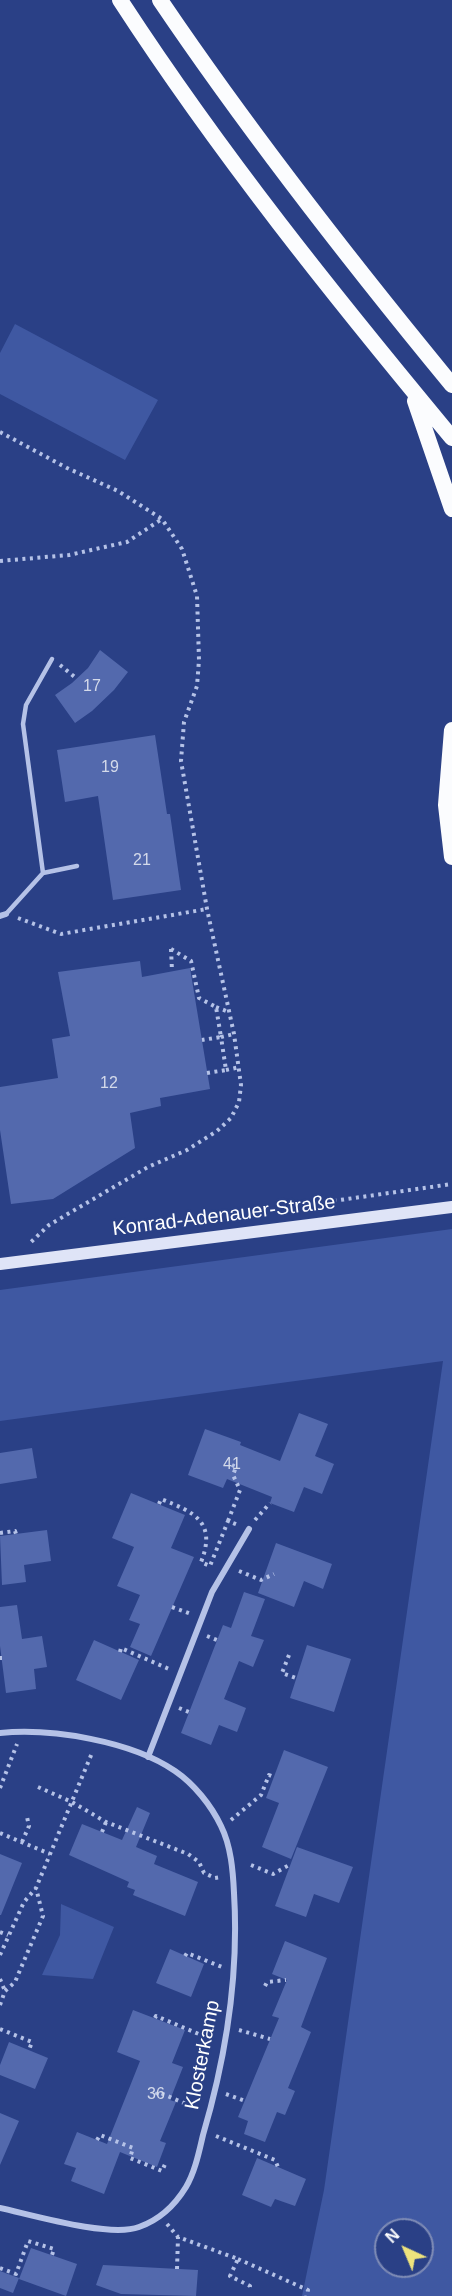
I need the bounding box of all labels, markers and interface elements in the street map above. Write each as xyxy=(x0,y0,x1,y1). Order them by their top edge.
house number: 17 xyxy=(83,677,101,697)
house number: 19 xyxy=(101,758,119,778)
house number: 21 xyxy=(133,851,151,871)
house number: 12 xyxy=(100,1074,118,1094)
street label: Konrad-Adenauer-Straße xyxy=(111,1190,337,1242)
house number: 41 xyxy=(223,1455,241,1475)
street label: Klosterkamp xyxy=(181,1998,225,2112)
house number: 36 xyxy=(147,2085,165,2105)
north arrow xyxy=(374,2218,434,2278)
text: N xyxy=(382,2226,403,2246)

